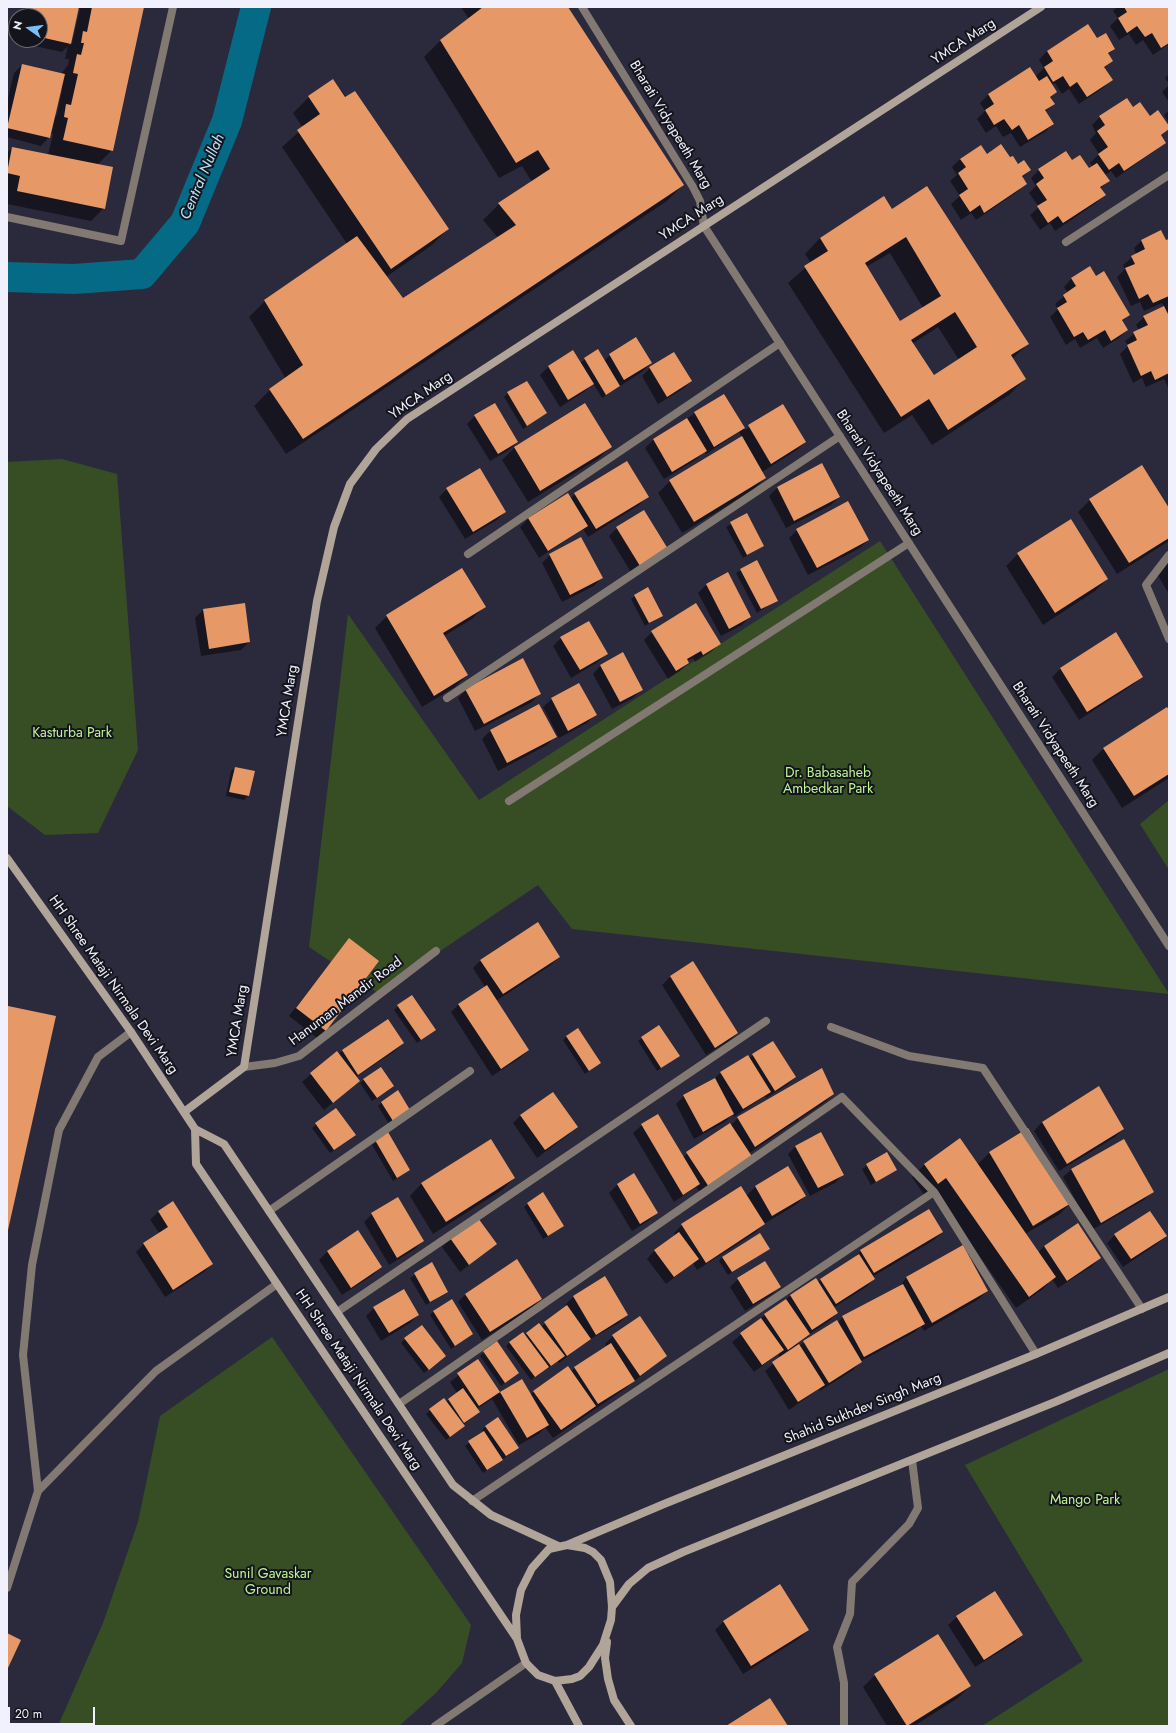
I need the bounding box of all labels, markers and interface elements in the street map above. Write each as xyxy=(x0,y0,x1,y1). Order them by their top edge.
north arrow xyxy=(8,8,48,48)
street label: YMCA Marg xyxy=(929,15,999,69)
text: N xyxy=(9,19,26,32)
street label: Bharati Vidyapeeth Marg xyxy=(625,58,715,192)
water label: Central Nullah xyxy=(177,131,229,223)
street label: YMCA Marg xyxy=(657,191,727,245)
street label: YMCA Marg xyxy=(386,368,456,424)
street label: Bharati Vidyapeeth Marg xyxy=(832,407,926,539)
street label: YMCA Marg xyxy=(274,664,302,738)
street label: Bharati Vidyapeeth Marg xyxy=(1008,679,1102,811)
park label: Kasturba Park xyxy=(32,726,112,742)
park label: Dr. Babasaheb Ambedkar Park xyxy=(783,766,873,798)
street label: HH Shree Mataji Nirmala Devi Marg xyxy=(45,892,181,1078)
street label: Hanuman Mandir Road xyxy=(286,954,406,1050)
street label: YMCA Marg xyxy=(224,984,252,1058)
street label: HH Shree Mataji Nirmala Devi Marg xyxy=(291,1287,425,1473)
street label: Shahid Sukhdev Singh Marg xyxy=(782,1370,944,1448)
park label: Mango Park xyxy=(1050,1493,1120,1509)
park label: Sunil Gavaskar Ground xyxy=(224,1567,312,1600)
scale bar xyxy=(10,1699,97,1725)
text: 20 m xyxy=(15,1705,42,1723)

